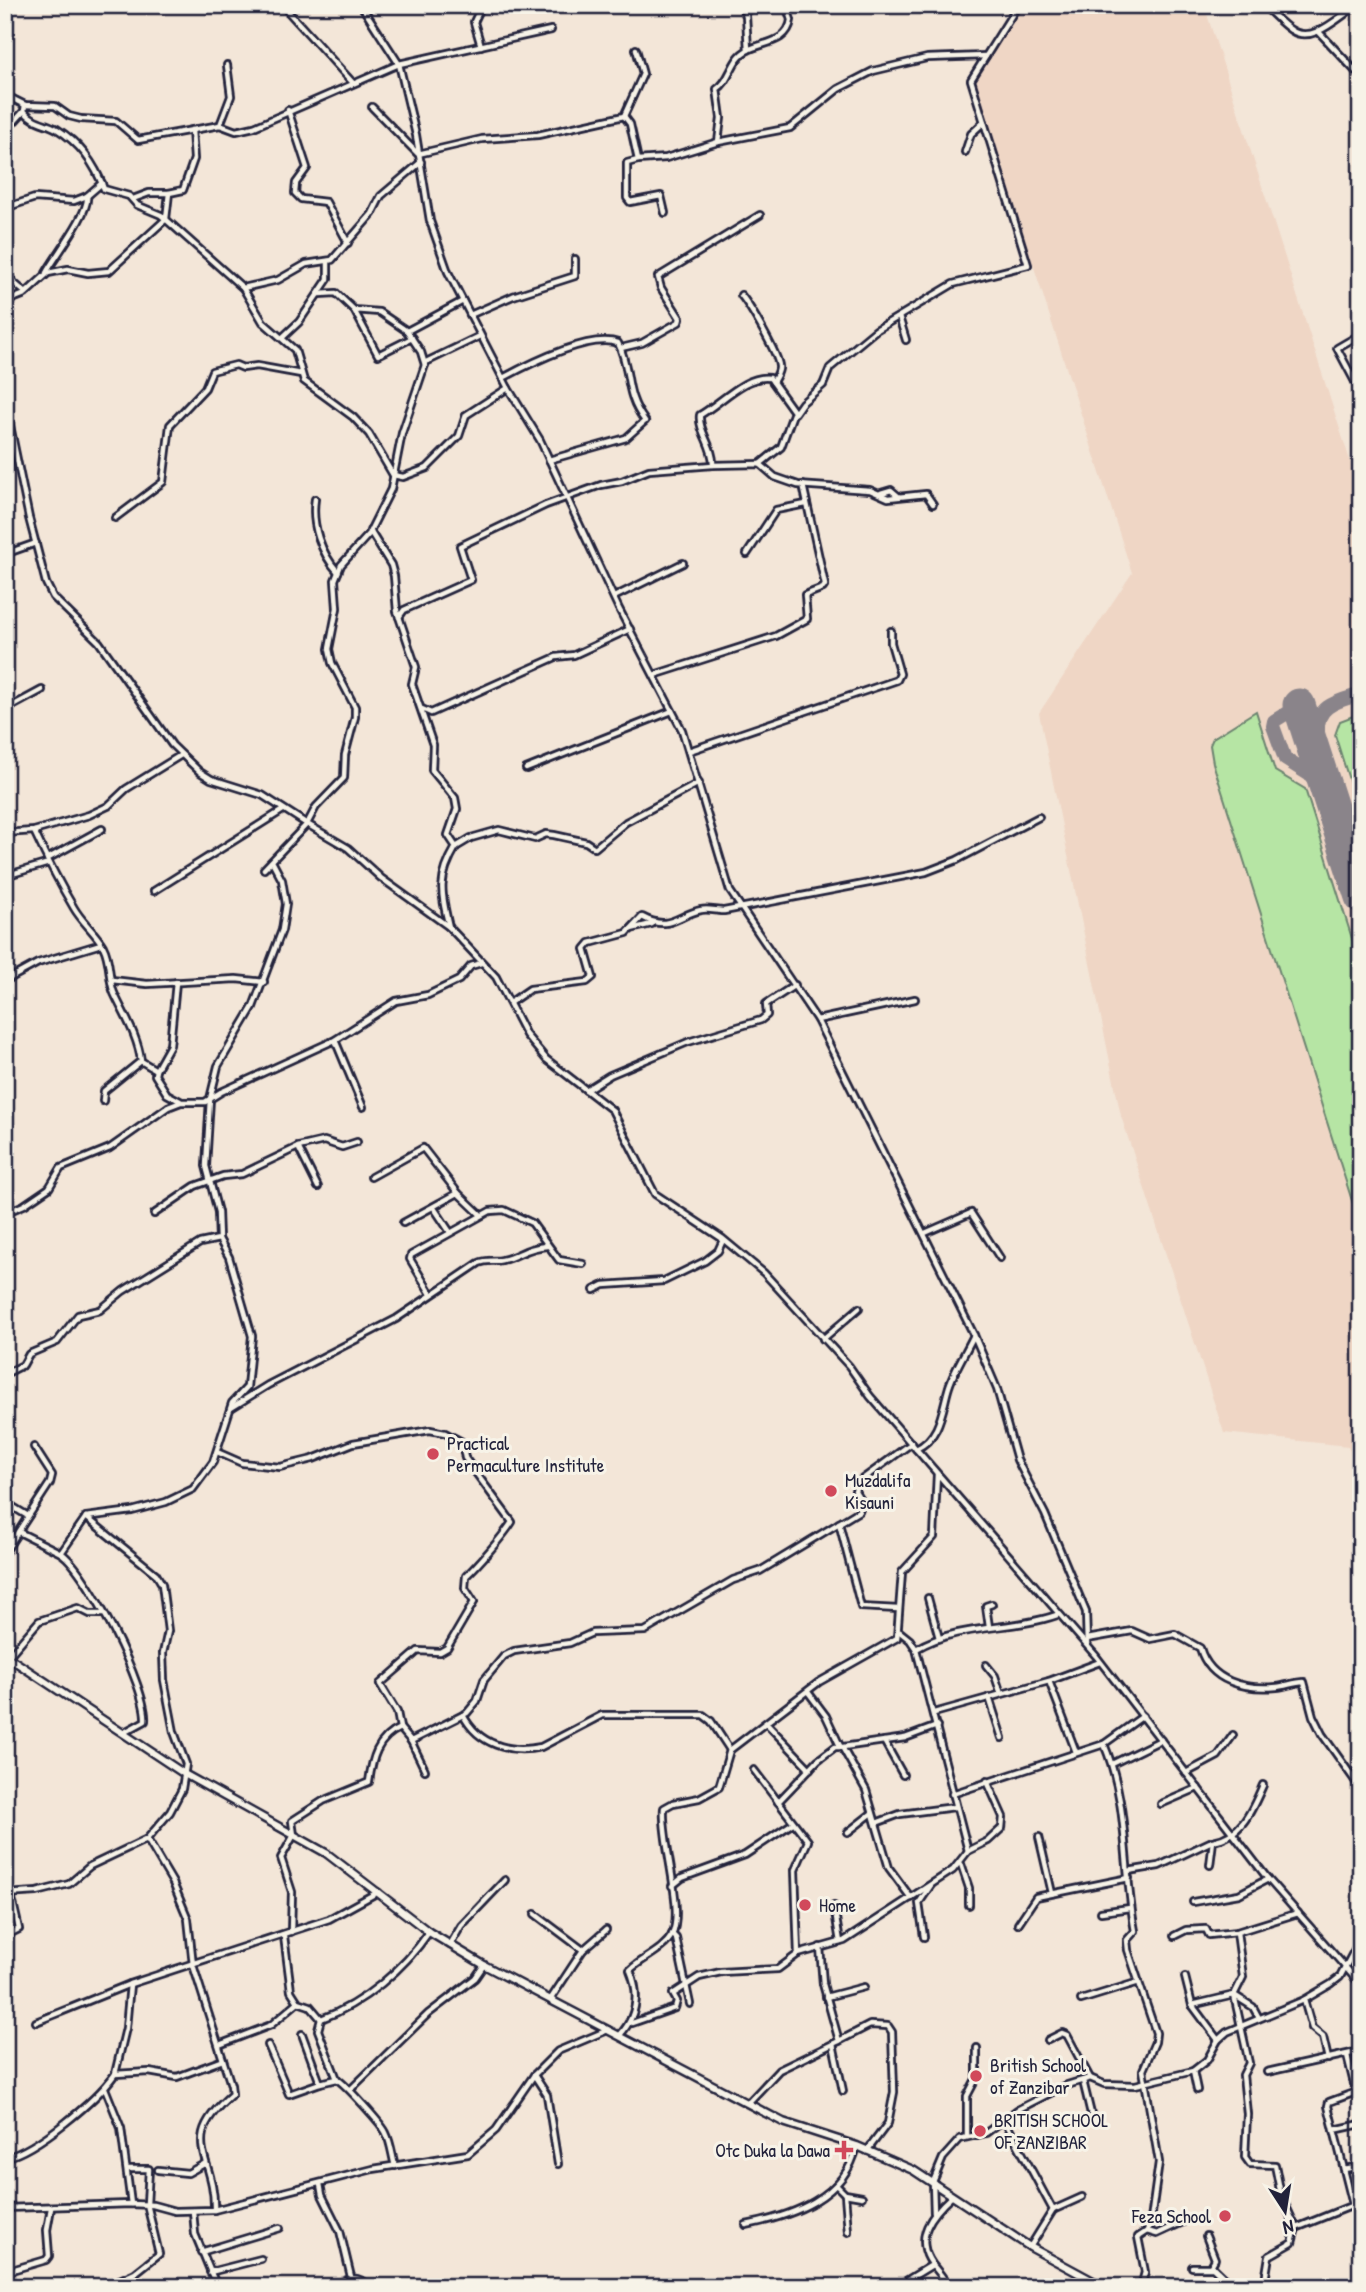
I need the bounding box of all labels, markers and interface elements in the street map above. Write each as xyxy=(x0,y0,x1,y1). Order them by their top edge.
place label: Practical Permaculture Institute xyxy=(447,1430,605,1478)
marker: Practical Permaculture Institute xyxy=(425,1446,441,1462)
place label: Muzdalifa Kisauni xyxy=(845,1467,911,1515)
marker: Muzdalifa Kisauni xyxy=(823,1483,839,1499)
place label: Home xyxy=(819,1892,856,1918)
marker: Home xyxy=(797,1897,813,1913)
place label: British School of Zanzibar xyxy=(990,2052,1087,2100)
marker: British School of Zanzibar xyxy=(968,2068,984,2084)
place label: BRITISH SCHOOL OF ZANZIBAR xyxy=(994,2107,1108,2155)
marker: BRITISH SCHOOL OF ZANZIBAR xyxy=(972,2123,988,2139)
place label: Otc Duka la Dawa xyxy=(715,2137,831,2163)
marker: Otc Duka la Dawa xyxy=(836,2142,852,2158)
north arrow xyxy=(1250,2176,1320,2246)
place label: Feza School xyxy=(1131,2203,1212,2229)
marker: Feza School xyxy=(1217,2208,1233,2224)
text: N xyxy=(1281,2214,1296,2241)

